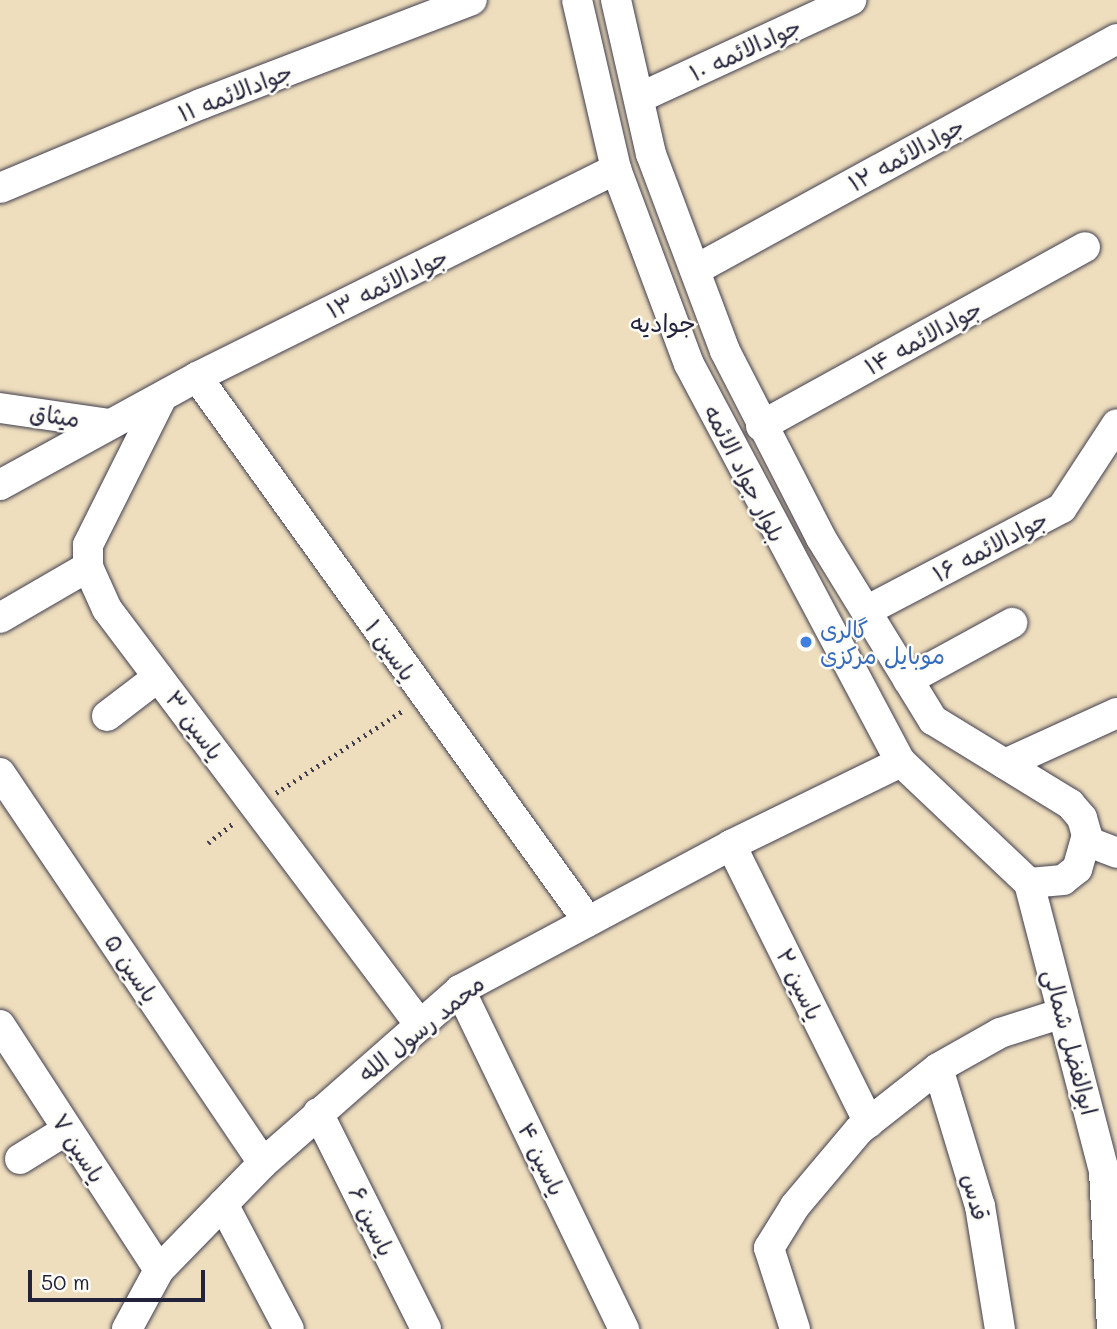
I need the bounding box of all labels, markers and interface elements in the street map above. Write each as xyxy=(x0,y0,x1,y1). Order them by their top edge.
street label: جوادالائمه ۱۰ xyxy=(685,11,805,87)
street label: جوادالائمه ۱۱ xyxy=(174,57,296,127)
street label: جوادالائمه ۱۲ xyxy=(843,111,969,197)
street label: جوادالائمه ۱۳ xyxy=(322,242,452,324)
street label: جوادالائمه ۱۴ xyxy=(860,294,986,380)
district label: جوادیه xyxy=(630,309,696,337)
street label: میثاق xyxy=(28,397,82,433)
street label: بلوار جواد الائمه xyxy=(699,400,791,546)
street label: جوادالائمه ۱۶ xyxy=(928,504,1052,588)
street label: یاسین ۱ xyxy=(360,614,422,686)
place label: گالری موبایل مرکزی xyxy=(820,615,945,669)
marker: گالری موبایل مرکزی xyxy=(798,634,814,650)
street label: یاسین ۳ xyxy=(160,685,230,765)
street label: یاسین ۵ xyxy=(99,929,165,1007)
street label: یاسین ۲ xyxy=(771,944,829,1024)
street label: ابوالفضل شمالی xyxy=(1038,966,1104,1118)
street label: محمد رسول الله xyxy=(353,969,489,1087)
street label: یاسین ۷ xyxy=(47,1108,111,1188)
street label: یاسین ۴ xyxy=(513,1118,571,1200)
street label: قدس xyxy=(957,1171,995,1223)
street label: یاسین ۶ xyxy=(343,1181,401,1261)
scale bar xyxy=(32,1256,208,1300)
text: 50 m xyxy=(41,1268,90,1295)

